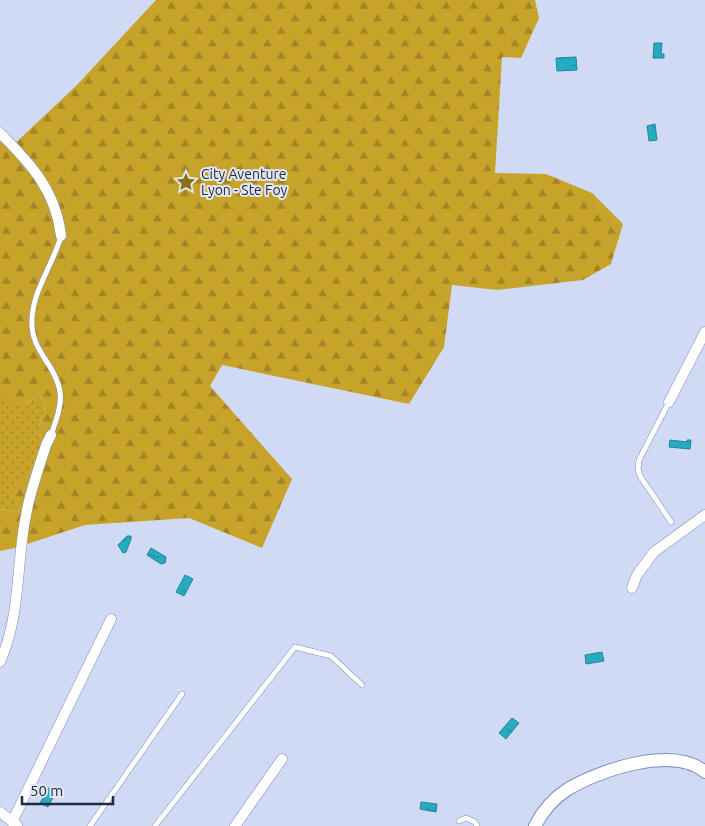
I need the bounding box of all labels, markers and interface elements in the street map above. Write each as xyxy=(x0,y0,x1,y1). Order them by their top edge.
place label: City Aventure Lyon - Ste Foy xyxy=(201,166,288,198)
place icon: City Aventure Lyon - Ste Foy xyxy=(175,171,197,193)
scale bar xyxy=(22,774,114,806)
text: 50 m xyxy=(30,782,63,799)

